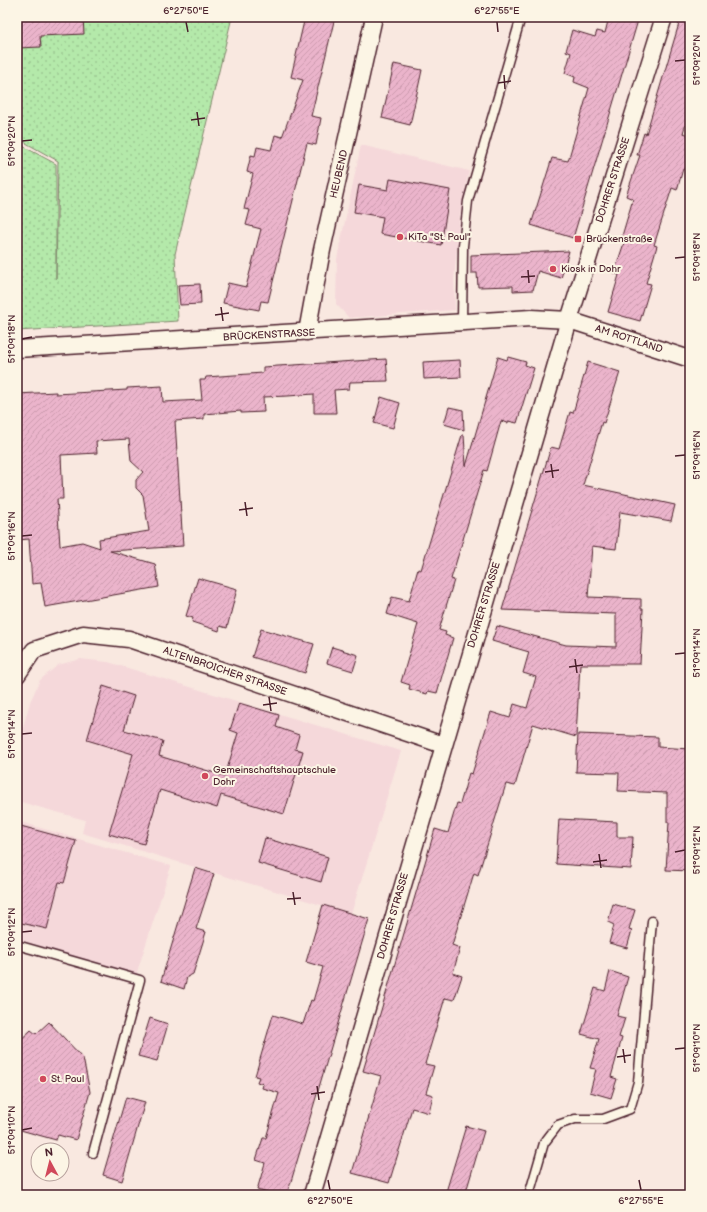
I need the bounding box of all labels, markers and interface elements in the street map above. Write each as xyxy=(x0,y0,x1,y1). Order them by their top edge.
text: 6°27'50"E xyxy=(163,5,209,17)
text: 6°27'55"E xyxy=(474,5,520,17)
text: 51°09'20"N xyxy=(691,34,703,86)
text: 51°09'20"N xyxy=(6,115,18,167)
street label: DOHRER STRASSE xyxy=(594,135,633,224)
street label: HEUBEND xyxy=(328,149,350,199)
place label: KiTa "St. Paul" xyxy=(408,231,471,243)
marker: KiTa "St. Paul" xyxy=(395,232,405,242)
text: 51°09'18"N xyxy=(691,232,703,282)
place label: Brückenstraße xyxy=(586,233,652,245)
marker: Brückenstraße xyxy=(573,234,583,244)
place label: Kiosk in Dohr xyxy=(561,263,621,275)
marker: Kiosk in Dohr xyxy=(548,264,558,274)
text: 51°09'18"N xyxy=(6,314,18,364)
street label: AM ROTTLAND xyxy=(594,322,664,356)
street label: BRÜCKENSTRASSE xyxy=(223,327,316,343)
text: 51°09'16"N xyxy=(691,430,703,480)
text: 51°09'16"N xyxy=(6,511,18,561)
street label: DOHRER STRASSE xyxy=(465,560,503,649)
text: 51°09'14"N xyxy=(691,628,703,678)
street label: ALTENBROICHER STRASSE xyxy=(161,644,289,698)
text: 51°09'14"N xyxy=(6,709,18,759)
place label: Gemeinschaftshauptschule Dohr xyxy=(213,764,336,788)
marker: Gemeinschaftshauptschule Dohr xyxy=(200,771,210,781)
text: 51°09'12"N xyxy=(691,825,703,875)
street label: DOHRER STRASSE xyxy=(375,871,411,961)
text: 51°09'12"N xyxy=(6,907,18,957)
text: 51°09'10"N xyxy=(691,1023,703,1073)
place label: St. Paul xyxy=(51,1073,84,1085)
marker: St. Paul xyxy=(38,1074,48,1084)
text: 51°09'10"N xyxy=(6,1105,18,1155)
north arrow xyxy=(30,1142,70,1182)
text: N xyxy=(44,1146,54,1160)
text: 6°27'50"E xyxy=(307,1195,353,1207)
text: 6°27'55"E xyxy=(618,1195,664,1207)

